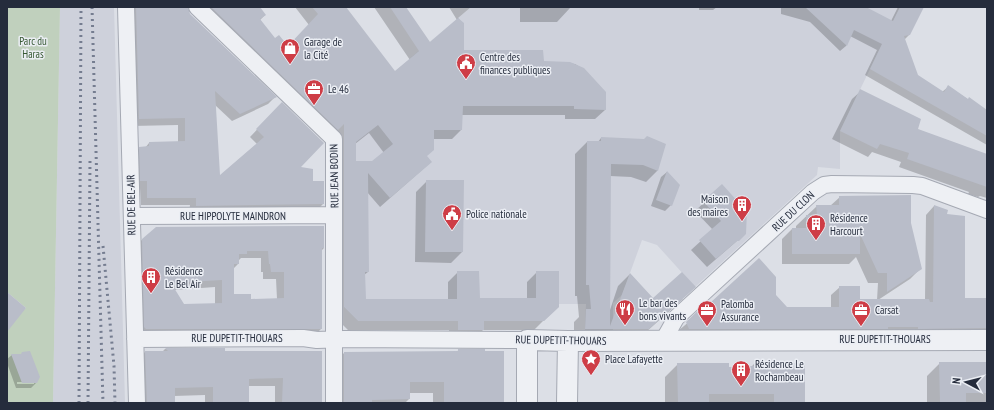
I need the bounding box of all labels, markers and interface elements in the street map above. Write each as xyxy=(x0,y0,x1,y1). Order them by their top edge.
park label: Parc du Haras xyxy=(19,34,47,61)
place label: Garage de la Cité xyxy=(304,35,343,62)
shop icon: Garage de la Cité xyxy=(279,37,301,65)
place label: Centre des finances publiques xyxy=(480,50,551,77)
public building icon: Centre des finances publiques xyxy=(455,52,477,80)
office icon: Le 46 xyxy=(303,78,325,106)
place label: Le 46 xyxy=(328,82,349,96)
street label: RUE JEAN BODIN xyxy=(326,144,342,208)
street label: RUE DE BEL-AIR xyxy=(123,174,139,236)
street label: RUE DU CLON xyxy=(769,188,817,234)
place label: Maison des maires xyxy=(687,192,728,219)
building icon: Maison des maires xyxy=(731,194,753,222)
public building icon: Police nationale xyxy=(441,203,463,231)
place label: Police nationale xyxy=(466,207,527,221)
street label: RUE HIPPOLYTE MAINDRON xyxy=(180,209,286,223)
place label: Résidence Harcourt xyxy=(830,211,868,238)
building icon: Résidence Harcourt xyxy=(805,213,827,241)
place label: Résidence Le Bel Air xyxy=(165,264,203,291)
building icon: Résidence Le Bel Air xyxy=(140,266,162,294)
place label: Le bar des bons vivants xyxy=(639,296,687,323)
place label: Palomba Assurance xyxy=(721,297,759,324)
restaurant icon: Le bar des bons vivants xyxy=(614,298,636,326)
office icon: Palomba Assurance xyxy=(696,299,718,327)
office icon: Carsat xyxy=(850,299,872,327)
place label: Carsat xyxy=(875,303,898,317)
street label: RUE DUPETIT-THOUARS xyxy=(191,331,283,345)
street label: RUE DUPETIT-THOUARS xyxy=(515,332,607,348)
street label: RUE DUPETIT-THOUARS xyxy=(839,332,931,346)
place icon: Place Lafayette xyxy=(580,348,602,376)
place label: Place Lafayette xyxy=(605,352,663,366)
place label: Résidence Le Rochambeau xyxy=(755,357,804,384)
building icon: Résidence Le Rochambeau xyxy=(730,359,752,387)
north arrow xyxy=(946,362,986,402)
text: N xyxy=(949,377,963,385)

